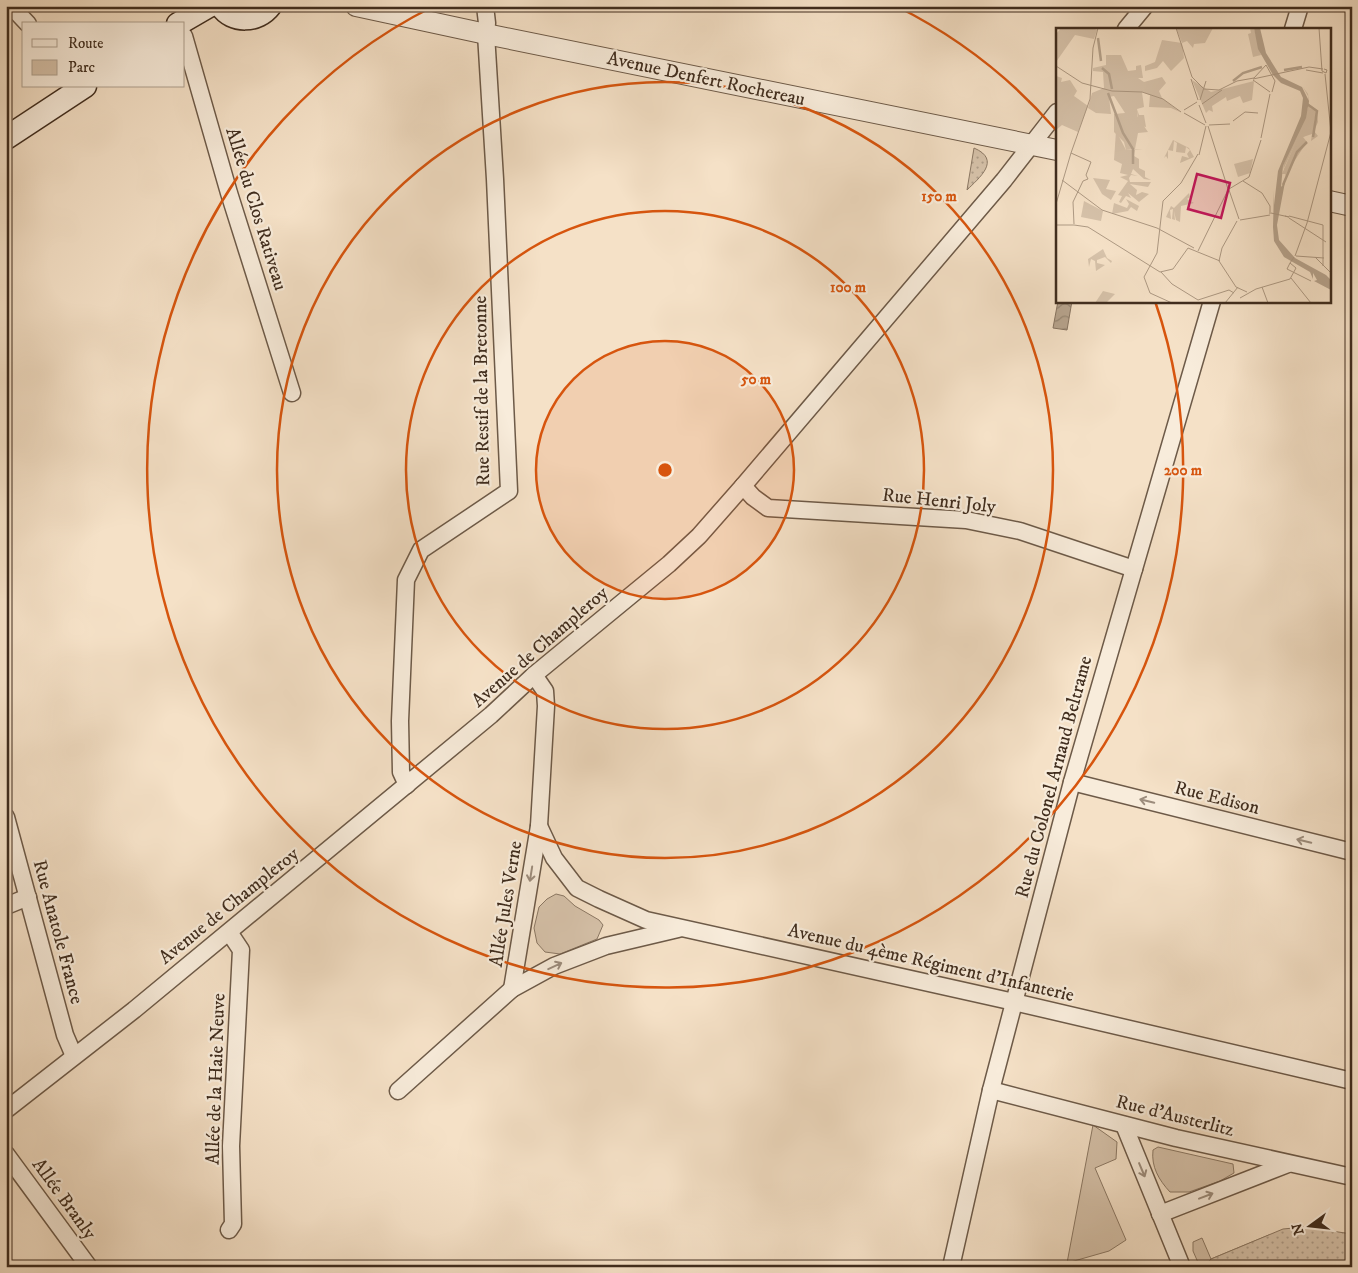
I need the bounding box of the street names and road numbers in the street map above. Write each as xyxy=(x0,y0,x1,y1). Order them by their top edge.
street label: Avenue Denfert Rochereau xyxy=(605,47,807,111)
street label: Allée du Clos Rativeau xyxy=(220,125,292,293)
street label: Rue Restif de la Bretonne xyxy=(469,295,495,487)
street label: Rue Henri Joly xyxy=(881,484,998,519)
street label: Avenue de Champleroy xyxy=(467,581,614,713)
street label: Rue du Colonel Arnaud Beltrame xyxy=(1011,653,1097,900)
street label: Rue Edison xyxy=(1172,776,1262,820)
street label: Allée Jules Verne xyxy=(485,839,527,969)
street label: Avenue de Champleroy xyxy=(154,842,304,970)
street label: Rue Anatole France xyxy=(28,857,88,1007)
street label: Avenue du 4ème Régiment d'Infanterie xyxy=(786,919,1076,1007)
street label: Allée de la Haie Neuve xyxy=(202,993,230,1165)
street label: Rue d'Austerlitz xyxy=(1114,1090,1236,1142)
street label: Allée Branly xyxy=(27,1154,102,1245)

